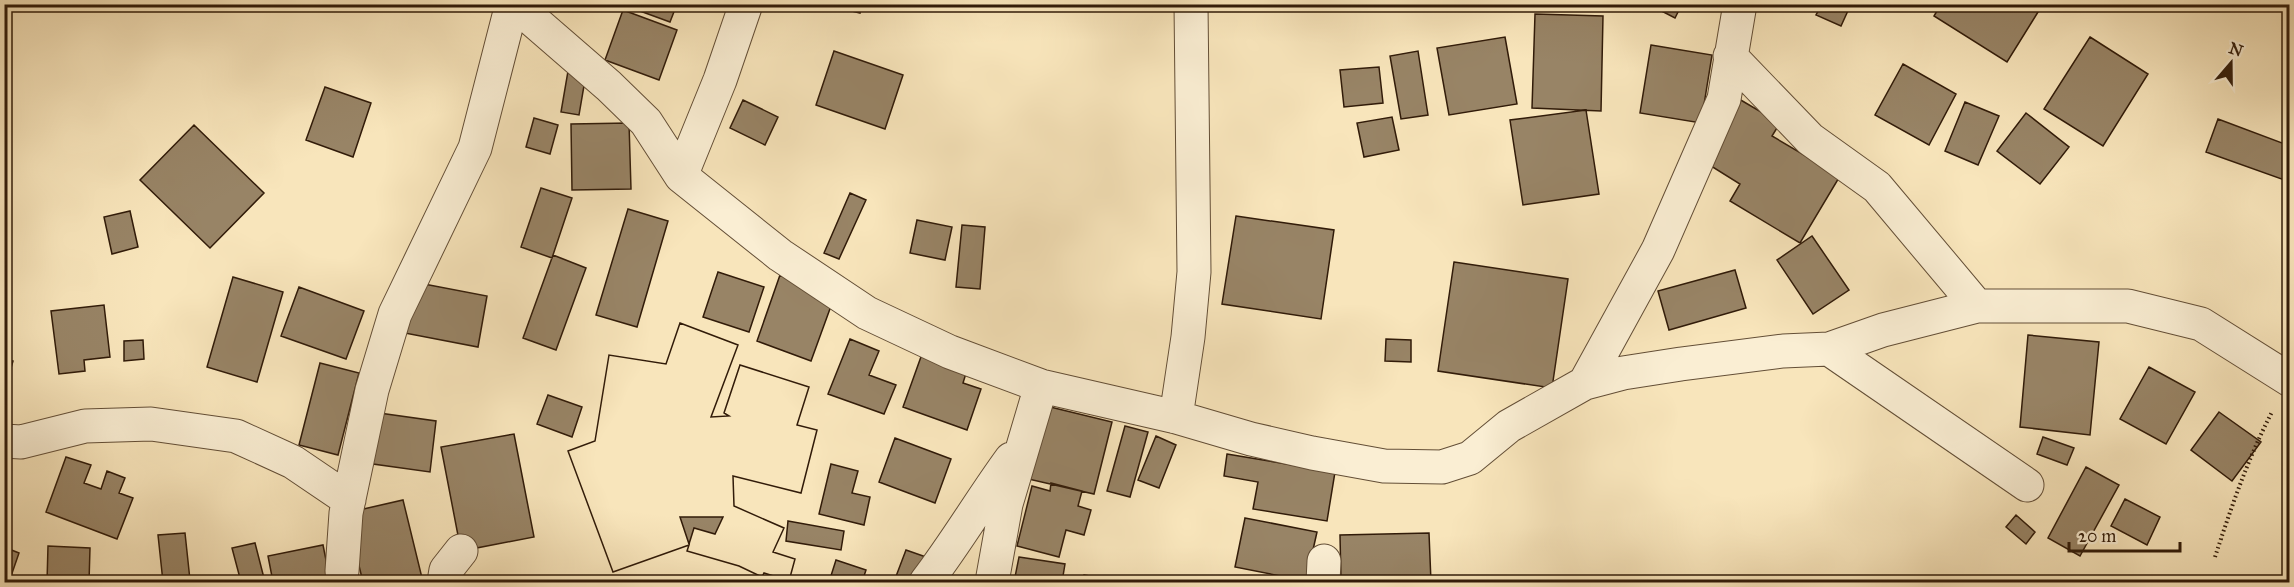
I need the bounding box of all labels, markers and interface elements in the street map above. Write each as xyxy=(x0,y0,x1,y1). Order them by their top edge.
north arrow xyxy=(2201,33,2261,93)
text: N xyxy=(2226,38,2246,61)
scale bar xyxy=(2069,515,2180,553)
text: 20 m xyxy=(2078,525,2116,547)

